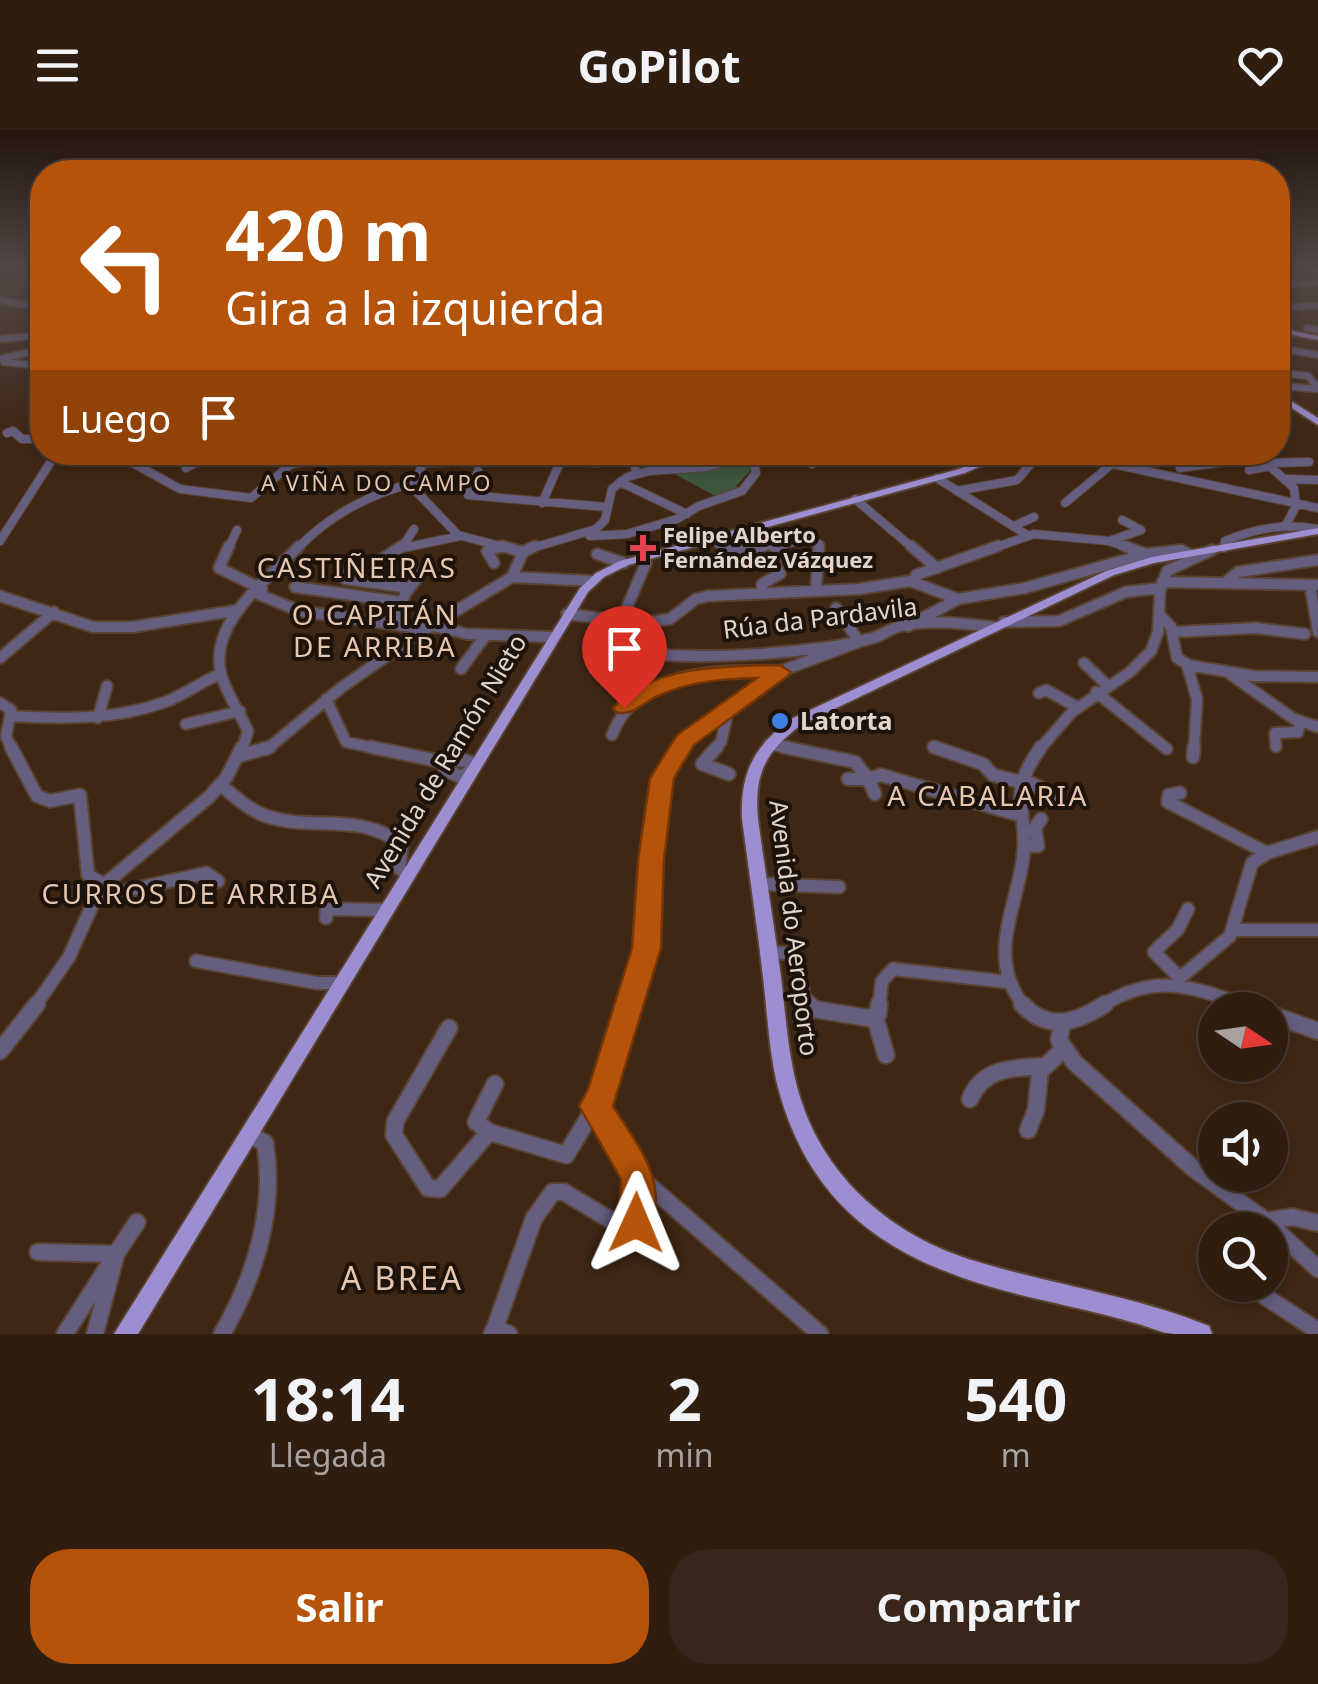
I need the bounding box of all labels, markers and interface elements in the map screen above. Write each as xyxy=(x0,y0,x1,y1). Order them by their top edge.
text: GoPilot xyxy=(577,35,741,96)
icon: menu xyxy=(30,38,85,93)
icon: heart xyxy=(1233,38,1288,93)
text: 420 m xyxy=(225,186,432,282)
icon: left xyxy=(60,200,190,330)
text: Gira a la izquierda xyxy=(225,277,605,338)
icon: arrive xyxy=(191,390,246,445)
text: Luego xyxy=(60,392,171,444)
district label: A VIÑA DO CAMPO xyxy=(261,467,493,497)
place label: Felipe Alberto Fernández Vázquez xyxy=(663,519,873,574)
marker: Felipe Alberto Fernández Vázquez xyxy=(632,537,654,559)
district label: CASTIÑEIRAS xyxy=(257,548,457,586)
street label: Rúa da Pardavila xyxy=(721,588,919,646)
district label: O CAPITÁN DE ARRIBA xyxy=(292,595,458,665)
pin xyxy=(582,606,667,709)
icon: arrive xyxy=(597,621,652,676)
street label: Avenida de Ramón Nieto xyxy=(355,627,533,894)
place label: Latorta xyxy=(800,703,892,737)
marker: Latorta xyxy=(769,710,791,732)
district label: A CABALARIA xyxy=(887,776,1089,814)
street label: Avenida do Aeroporto xyxy=(762,798,828,1058)
district label: CURROS DE ARRIBA xyxy=(41,874,341,912)
north arrow xyxy=(1198,992,1288,1082)
map controls xyxy=(1198,992,1288,1302)
button: sound xyxy=(1198,1102,1288,1192)
position arrow xyxy=(584,1171,688,1275)
button: search xyxy=(1198,1212,1288,1302)
district label: A BREA xyxy=(341,1256,463,1299)
text: 18:14 xyxy=(251,1357,405,1439)
text: 2 xyxy=(667,1357,702,1439)
text: 540 xyxy=(964,1357,1067,1439)
text: Llegada xyxy=(269,1433,387,1476)
text: min xyxy=(656,1433,714,1476)
text: m xyxy=(1001,1433,1031,1476)
button: Salir xyxy=(30,1549,649,1664)
button: Compartir xyxy=(669,1549,1288,1664)

